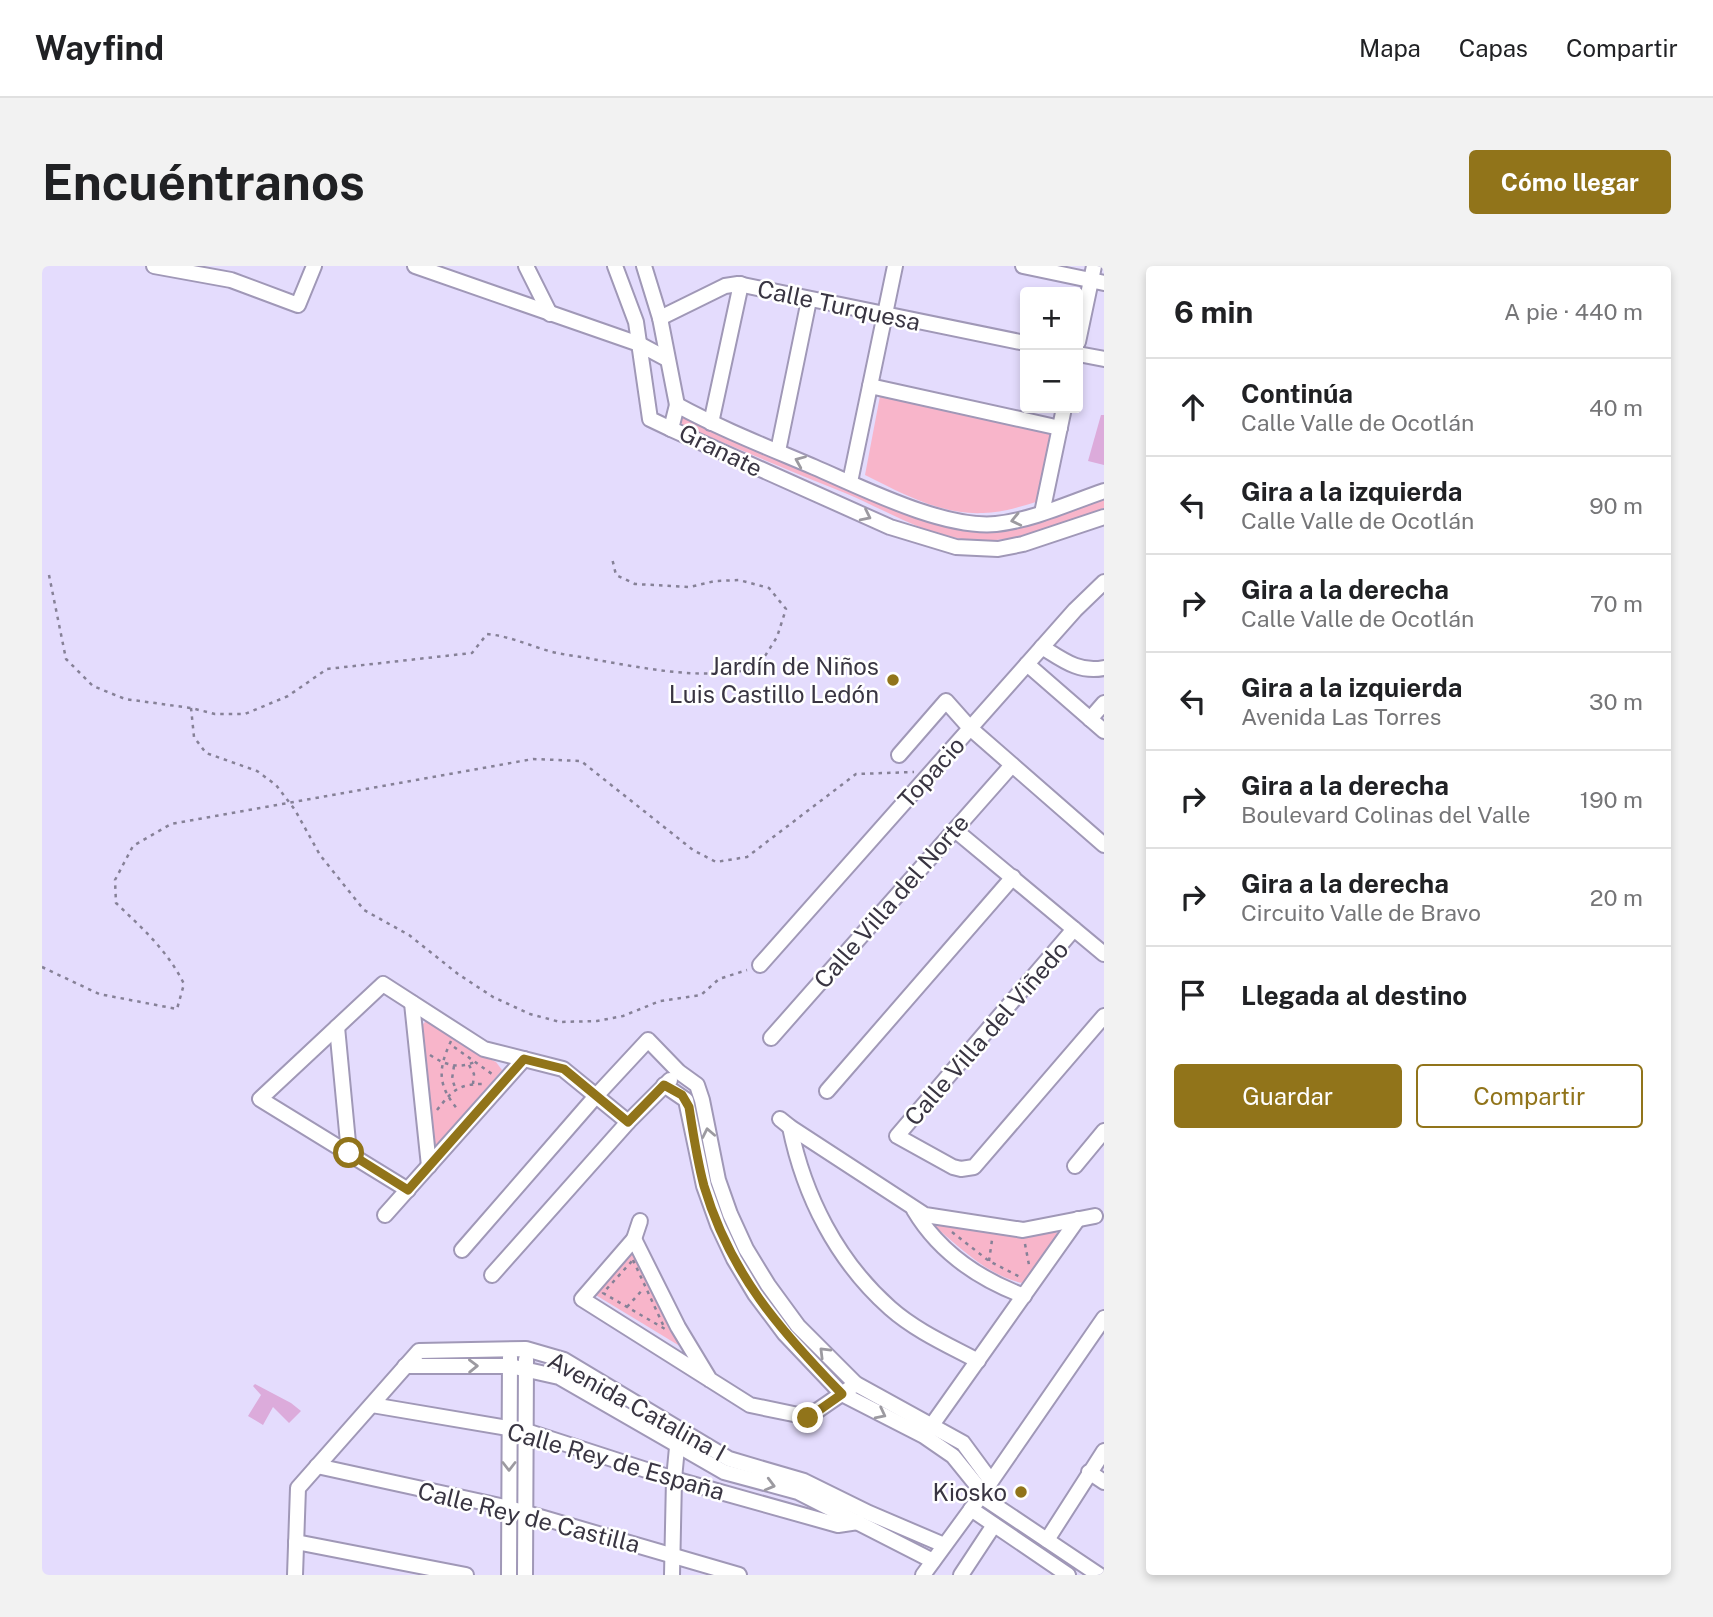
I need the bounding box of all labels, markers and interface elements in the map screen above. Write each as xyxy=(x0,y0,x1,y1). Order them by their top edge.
text: Wayfind xyxy=(35,29,164,67)
text: Mapa xyxy=(1359,34,1421,62)
text: Capas xyxy=(1459,34,1528,62)
text: Compartir xyxy=(1566,34,1678,62)
button: Cómo llegar xyxy=(1469,150,1671,214)
text: Encuéntranos xyxy=(42,153,365,211)
street label: Calle Turquesa xyxy=(755,274,923,336)
map controls xyxy=(1020,287,1083,413)
button: + xyxy=(1020,287,1083,350)
text: 6 min xyxy=(1174,294,1253,330)
text: A pie · 440 m xyxy=(1504,298,1643,325)
button: − xyxy=(1020,350,1083,413)
text: Continúa xyxy=(1241,378,1353,409)
icon: ahead xyxy=(1174,388,1212,426)
text: 40 m xyxy=(1589,394,1643,421)
text: Calle Valle de Ocotlán xyxy=(1241,409,1474,436)
street label: Granate xyxy=(675,418,767,482)
one-way arrow xyxy=(795,455,808,469)
text: Gira a la izquierda xyxy=(1241,476,1463,507)
icon: left xyxy=(1174,486,1212,524)
text: 90 m xyxy=(1589,492,1643,519)
one-way arrow xyxy=(859,507,871,521)
text: Calle Valle de Ocotlán xyxy=(1241,507,1474,534)
one-way arrow xyxy=(1010,511,1022,526)
text: Gira a la derecha xyxy=(1241,574,1449,605)
icon: right xyxy=(1174,584,1212,622)
text: 70 m xyxy=(1590,590,1643,617)
text: Calle Valle de Ocotlán xyxy=(1241,605,1474,632)
place label: Jardín de Niños Luis Castillo Ledón xyxy=(669,652,879,708)
marker: Jardín de Niños Luis Castillo Ledón xyxy=(885,672,901,688)
text: Gira a la izquierda xyxy=(1241,672,1463,703)
icon: left xyxy=(1174,682,1212,720)
text: 30 m xyxy=(1589,688,1643,715)
text: Avenida Las Torres xyxy=(1241,703,1441,730)
street label: Topacio xyxy=(892,731,970,813)
text: Gira a la derecha xyxy=(1241,770,1449,801)
icon: right xyxy=(1174,780,1212,818)
text: 190 m xyxy=(1580,786,1643,813)
text: Boulevard Colinas del Valle xyxy=(1241,801,1531,828)
street label: Calle Villa del Norte xyxy=(808,808,974,994)
text: Gira a la derecha xyxy=(1241,868,1449,899)
icon: right xyxy=(1174,878,1212,916)
text: 20 m xyxy=(1590,884,1643,911)
text: Circuito Valle de Bravo xyxy=(1241,899,1481,926)
street label: Calle Villa del Viñedo xyxy=(898,935,1074,1131)
icon: arrive xyxy=(1174,976,1212,1014)
text: Llegada al destino xyxy=(1241,980,1467,1011)
button: Guardar xyxy=(1174,1064,1402,1128)
button: Compartir xyxy=(1416,1064,1643,1128)
one-way arrow xyxy=(702,1127,717,1139)
route start xyxy=(333,1137,364,1168)
street label: Avenida Catalina I xyxy=(543,1346,731,1466)
one-way arrow xyxy=(819,1347,832,1360)
one-way arrow xyxy=(468,1358,479,1373)
route end xyxy=(792,1402,823,1433)
one-way arrow xyxy=(874,1406,886,1420)
street label: Calle Rey de España xyxy=(504,1417,728,1505)
one-way arrow xyxy=(501,1461,517,1472)
street label: Calle Rey de Castilla xyxy=(415,1476,643,1558)
one-way arrow xyxy=(764,1477,776,1491)
place label: Kiosko xyxy=(933,1478,1007,1506)
marker: Kiosko xyxy=(1013,1484,1029,1500)

